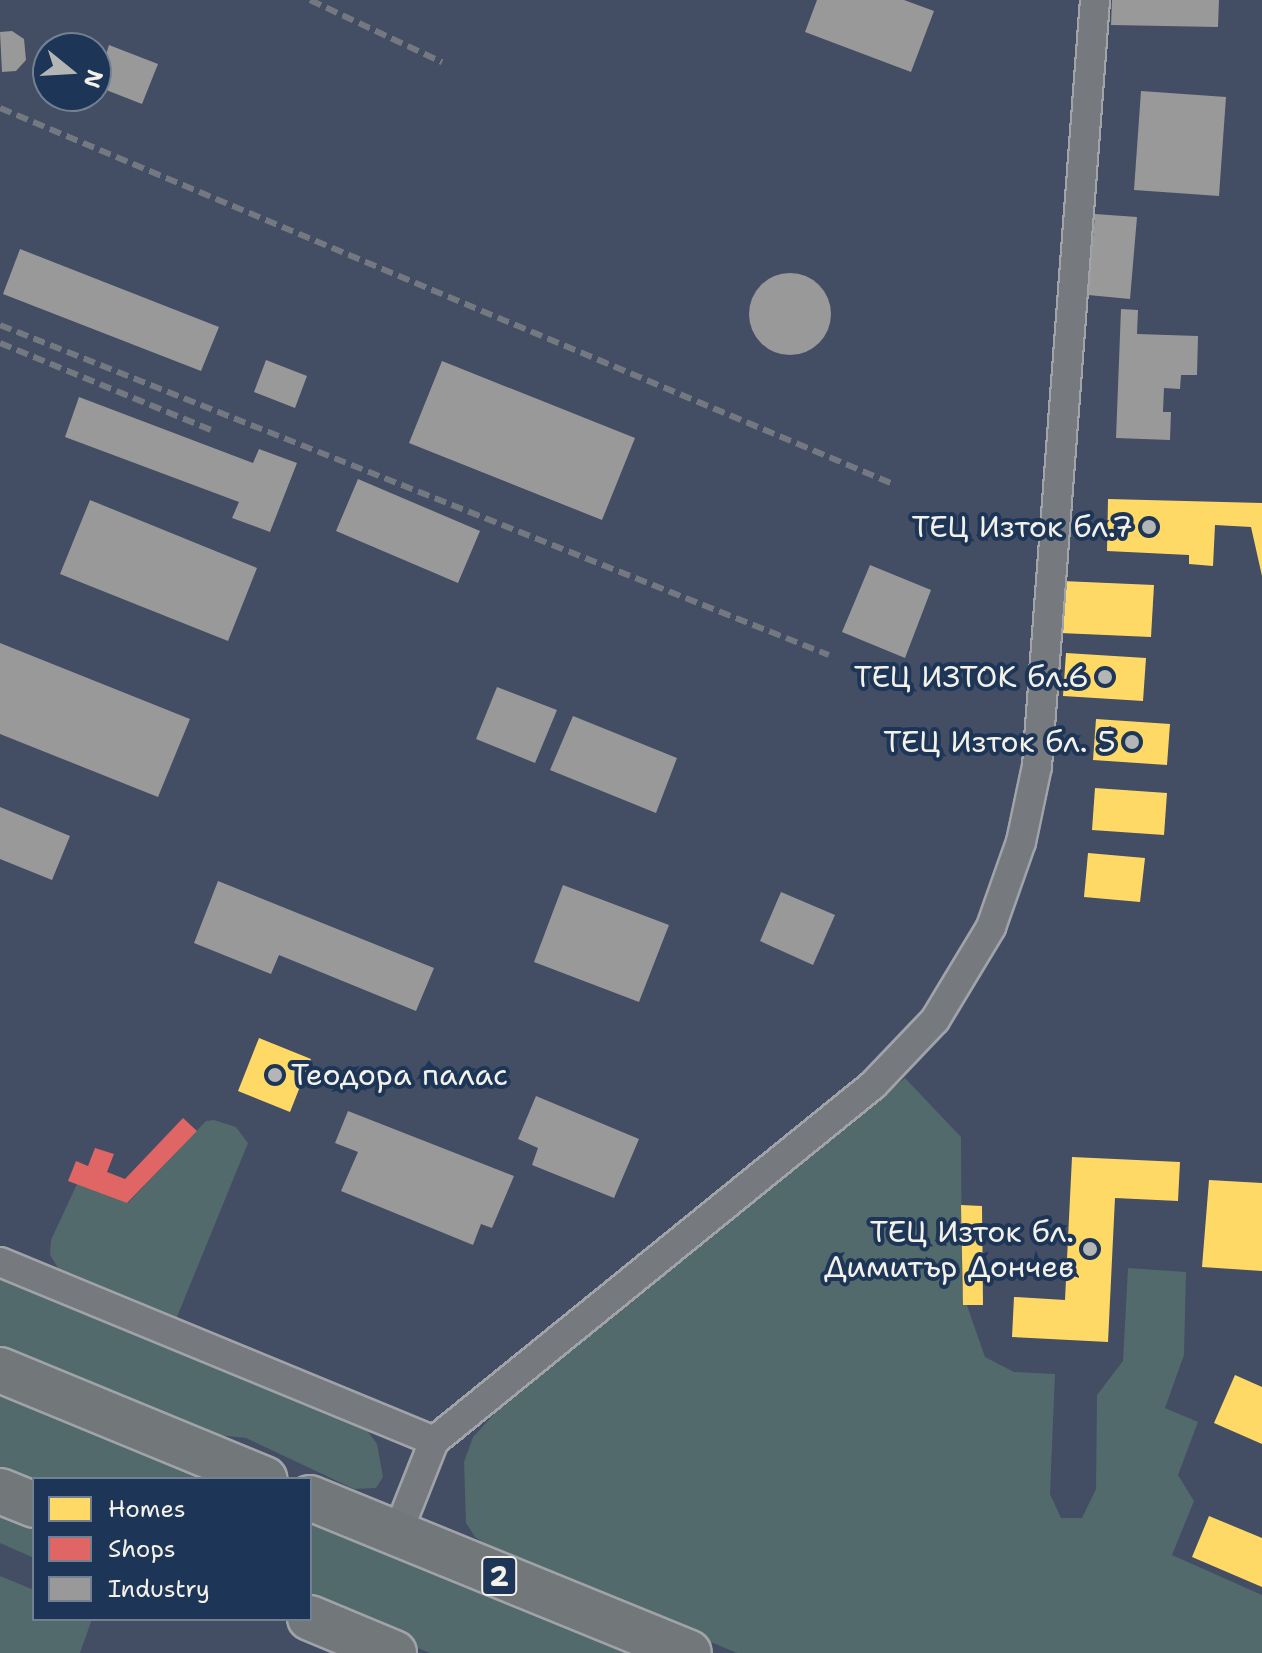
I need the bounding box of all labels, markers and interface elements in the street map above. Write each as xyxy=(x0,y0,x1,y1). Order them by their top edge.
north arrow xyxy=(32,32,112,112)
text: N xyxy=(77,66,110,92)
place label: ТЕЦ Изток бл.7 xyxy=(911,509,1133,545)
marker: ТЕЦ Изток бл.7 xyxy=(1140,518,1158,536)
place label: ТЕЦ ИЗТОК бл.6 xyxy=(854,659,1089,695)
marker: ТЕЦ ИЗТОК бл.6 xyxy=(1096,668,1114,686)
place label: ТЕЦ Изток бл. 5 xyxy=(883,724,1116,760)
marker: ТЕЦ Изток бл. 5 xyxy=(1123,733,1141,751)
place label: Теодора палас xyxy=(291,1057,508,1093)
marker: Теодора палас xyxy=(266,1066,284,1084)
place label: ТЕЦ Изток бл. Димитър Дончев xyxy=(824,1214,1074,1284)
marker: ТЕЦ Изток бл. Димитър Дончев xyxy=(1081,1240,1099,1258)
legend xyxy=(32,1477,312,1621)
text: Homes xyxy=(108,1493,186,1525)
text: Shops xyxy=(108,1533,176,1565)
road number: 2 xyxy=(481,1552,517,1600)
text: Industry xyxy=(108,1573,210,1605)

